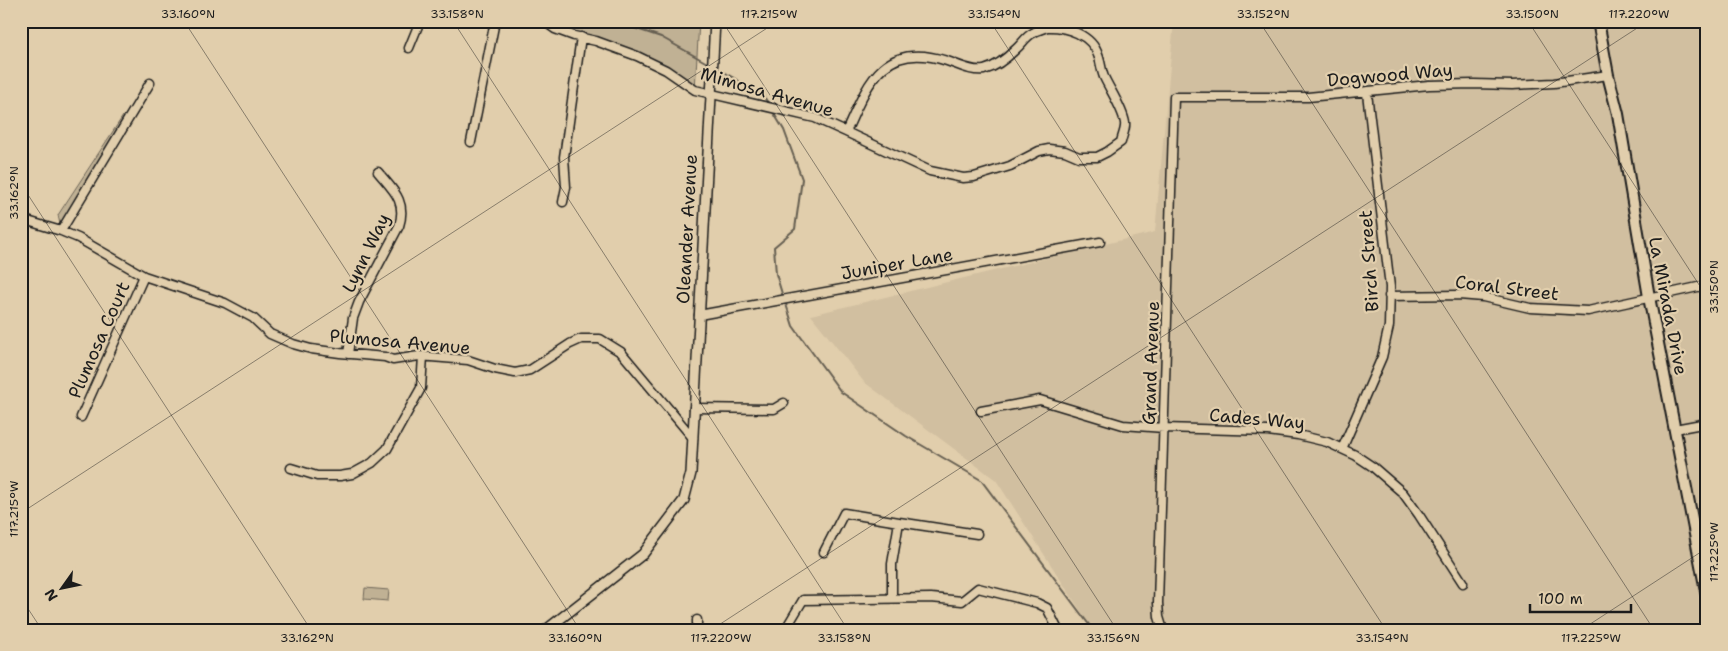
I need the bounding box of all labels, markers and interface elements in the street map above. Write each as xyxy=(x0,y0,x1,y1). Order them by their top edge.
text: 33.160°N xyxy=(161,6,215,22)
text: 33.158°N xyxy=(430,6,484,22)
text: 117.215°W xyxy=(741,6,797,22)
text: 33.154°N xyxy=(967,6,1021,22)
text: 33.152°N xyxy=(1236,6,1290,22)
text: 33.150°N xyxy=(1505,6,1559,22)
text: 117.220°W xyxy=(1608,6,1670,22)
street label: Dogwood Way xyxy=(1326,58,1454,92)
street label: Mimosa Avenue xyxy=(698,61,836,123)
street label: Oleander Avenue xyxy=(671,154,703,304)
text: 33.162°N xyxy=(6,166,22,220)
street label: Lynn Way xyxy=(337,209,395,297)
street label: Birch Street xyxy=(1353,209,1385,313)
street label: La Mirada Drive xyxy=(1643,235,1693,377)
street label: Juniper Lane xyxy=(839,242,955,286)
text: 33.150°N xyxy=(1706,260,1722,314)
street label: Coral Street xyxy=(1454,270,1560,306)
street label: Plumosa Court xyxy=(62,278,136,402)
street label: Grand Avenue xyxy=(1137,301,1165,425)
street label: Plumosa Avenue xyxy=(329,324,471,360)
street label: Cades Way xyxy=(1208,403,1306,435)
text: 117.215°W xyxy=(6,481,22,537)
text: 117.225°W xyxy=(1706,522,1722,582)
north arrow xyxy=(38,564,88,614)
scale bar xyxy=(1530,581,1632,613)
text: N xyxy=(41,586,62,605)
text: 100 m xyxy=(1538,589,1583,609)
text: 33.162°N xyxy=(280,630,334,646)
text: 33.160°N xyxy=(548,630,602,646)
text: 117.220°W xyxy=(690,630,752,646)
text: 33.158°N xyxy=(817,630,871,646)
text: 33.156°N xyxy=(1086,630,1140,646)
text: 33.154°N xyxy=(1355,630,1409,646)
text: 117.225°W xyxy=(1561,630,1621,646)

